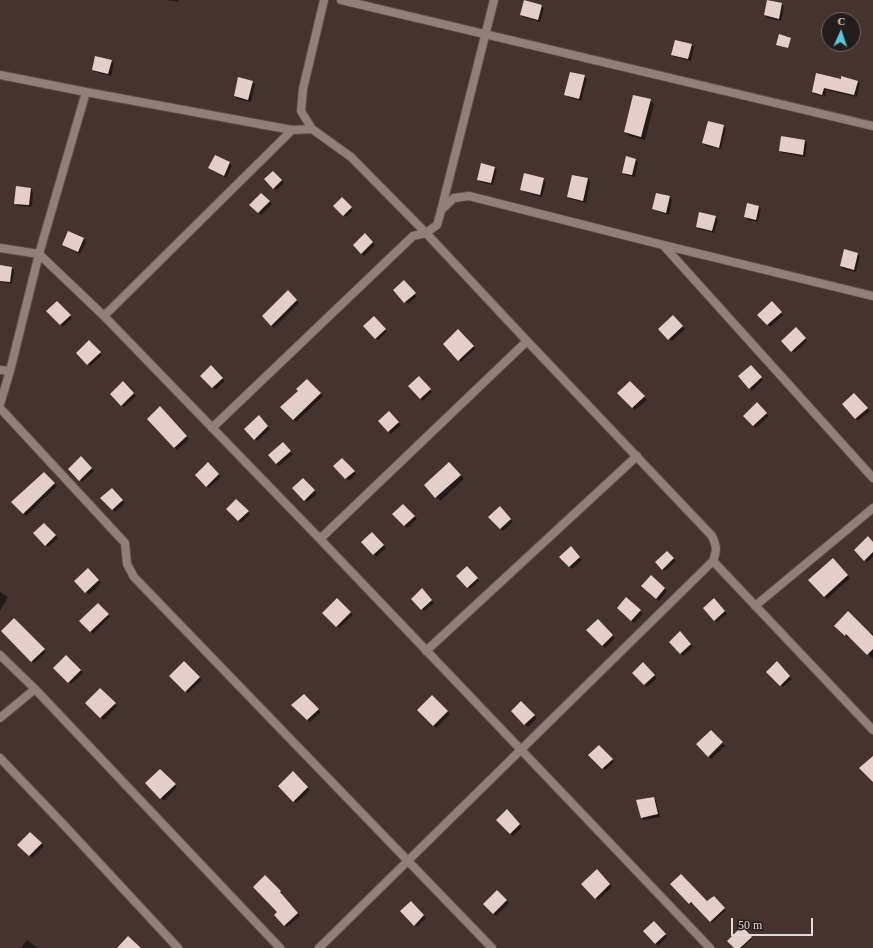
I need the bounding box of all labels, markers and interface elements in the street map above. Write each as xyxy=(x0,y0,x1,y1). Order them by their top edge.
north arrow xyxy=(821,12,861,52)
text: С xyxy=(837,15,846,27)
scale bar xyxy=(733,910,815,936)
text: 50 m xyxy=(738,918,762,932)

